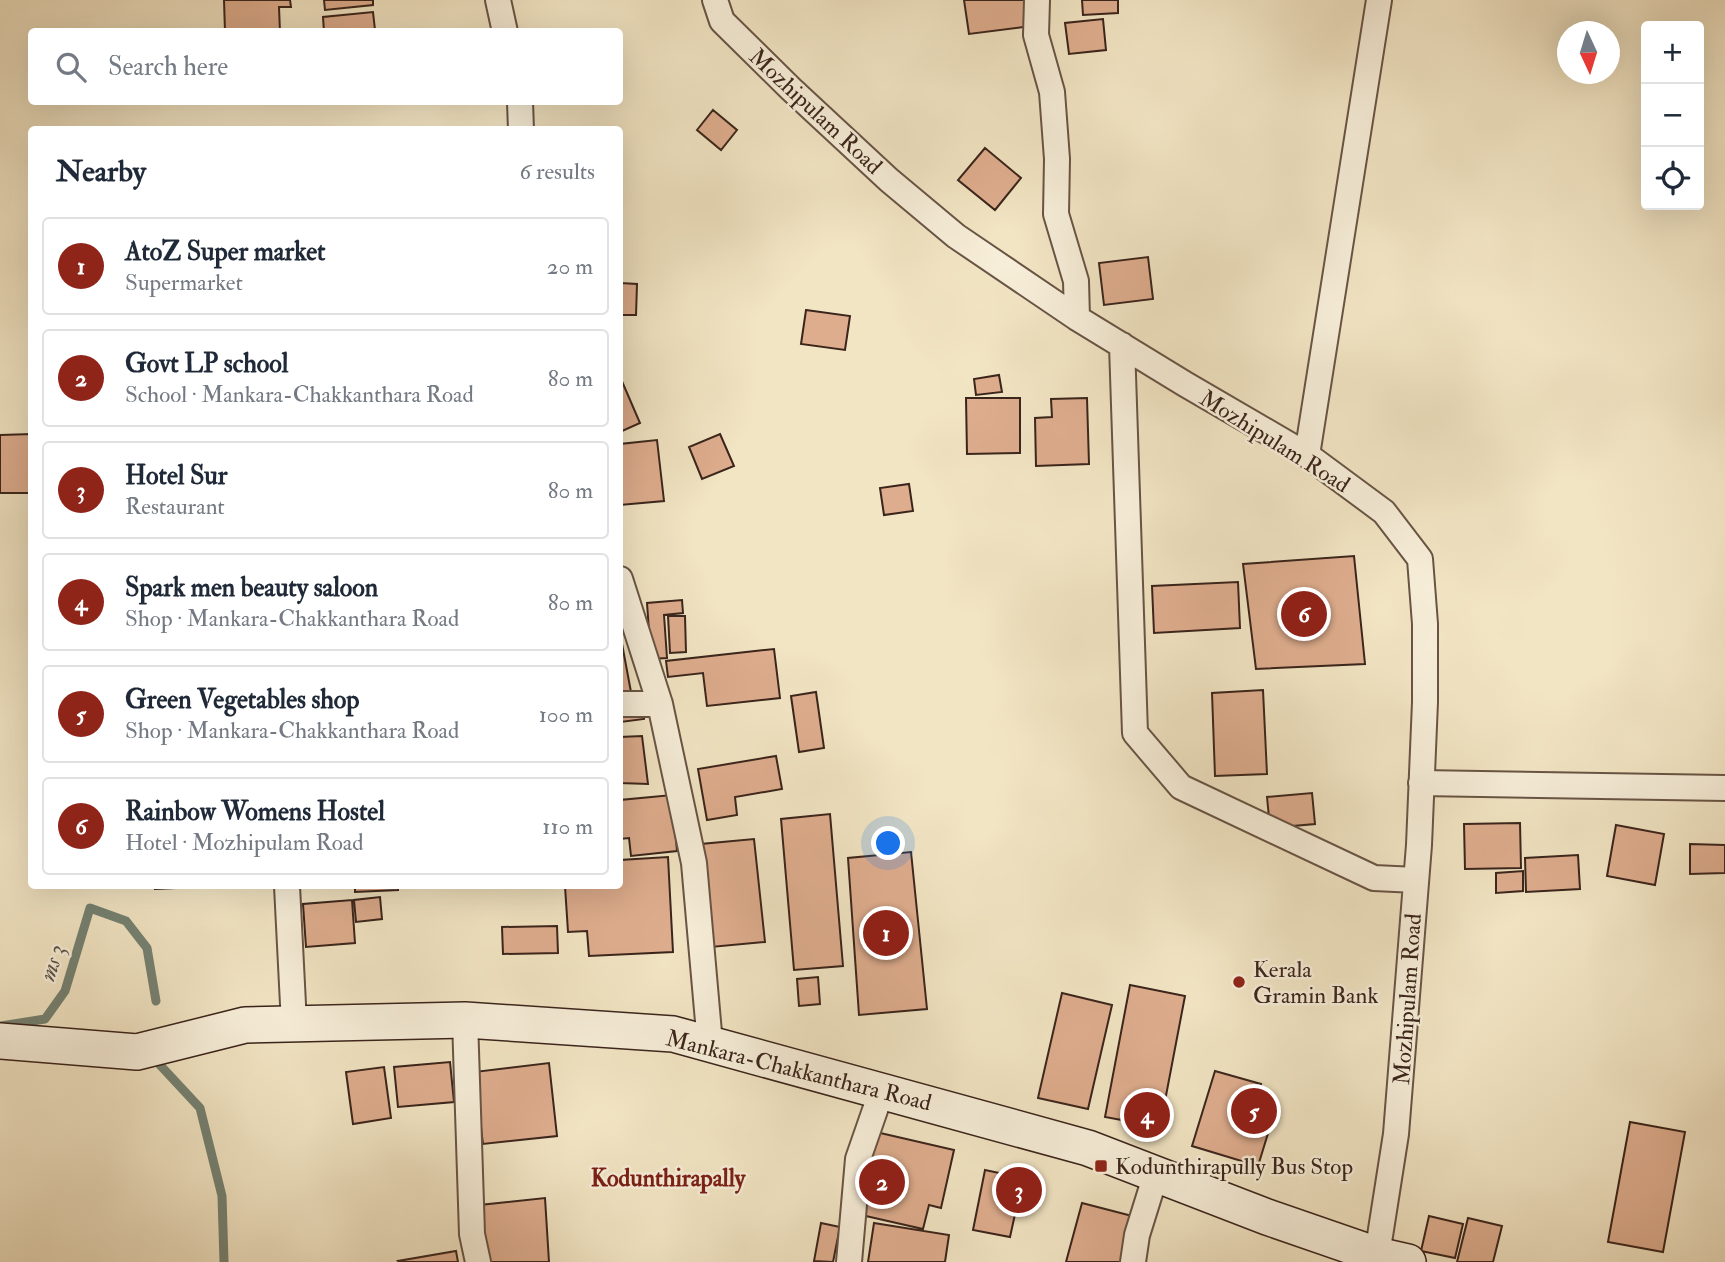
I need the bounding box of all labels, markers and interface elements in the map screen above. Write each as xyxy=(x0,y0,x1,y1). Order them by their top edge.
north arrow xyxy=(1557,21,1620,84)
map controls xyxy=(1641,21,1704,210)
button: + xyxy=(1641,21,1704,84)
search box xyxy=(28,28,623,105)
street label: Mozhipulam Road xyxy=(742,42,888,181)
icon: search xyxy=(52,48,90,86)
text: Search here xyxy=(108,51,228,83)
button: − xyxy=(1641,84,1704,147)
button: locate xyxy=(1641,147,1704,210)
text: Nearby xyxy=(56,153,146,190)
text: 6 results xyxy=(520,157,595,186)
text: AtoZ Super market xyxy=(125,236,326,268)
text: 1 xyxy=(77,252,85,281)
text: 20 m xyxy=(547,252,593,281)
text: Supermarket xyxy=(125,268,243,297)
text: Govt LP school xyxy=(125,348,288,380)
text: 2 xyxy=(75,364,87,393)
text: 80 m xyxy=(548,364,593,393)
text: School · Mankara-Chakkanthara Road xyxy=(125,380,474,409)
street label: Mozhipulam Road xyxy=(1194,384,1355,500)
text: Hotel Sur xyxy=(125,460,227,492)
text: 3 xyxy=(77,476,85,505)
text: 80 m xyxy=(548,476,593,505)
text: Restaurant xyxy=(125,492,225,521)
text: Spark men beauty saloon xyxy=(125,572,378,604)
text: 4 xyxy=(75,588,87,617)
text: 80 m xyxy=(548,588,593,617)
pin: 6 xyxy=(1281,588,1327,640)
text: Shop · Mankara-Chakkanthara Road xyxy=(125,604,459,633)
text: Green Vegetables shop xyxy=(125,684,360,716)
text: 5 xyxy=(76,700,86,729)
text: 100 m xyxy=(539,700,593,729)
text: Shop · Mankara-Chakkanthara Road xyxy=(125,716,459,745)
text: Rainbow Womens Hostel xyxy=(125,796,385,828)
text: 6 xyxy=(75,812,87,841)
text: 110 m xyxy=(542,812,593,841)
your location xyxy=(871,826,905,860)
text: Hotel · Mozhipulam Road xyxy=(125,828,363,857)
pin: 1 xyxy=(863,907,909,959)
street label: Mozhipulam Road xyxy=(1387,912,1429,1086)
water label: ms 3 xyxy=(32,940,73,985)
place label: Kerala Gramin Bank xyxy=(1253,955,1378,1010)
marker: Kerala Gramin Bank xyxy=(1231,974,1247,990)
street label: Mankara-Chakkanthara Road xyxy=(663,1023,935,1118)
pin: 5 xyxy=(1231,1085,1277,1137)
pin: 4 xyxy=(1124,1089,1170,1141)
place label: Kodunthirapully Bus Stop xyxy=(1115,1152,1353,1182)
pin: 2 xyxy=(859,1156,905,1208)
marker: Kodunthirapully Bus Stop xyxy=(1093,1158,1109,1174)
district label: Kodunthirapally xyxy=(591,1163,747,1194)
pin: 3 xyxy=(996,1164,1042,1216)

